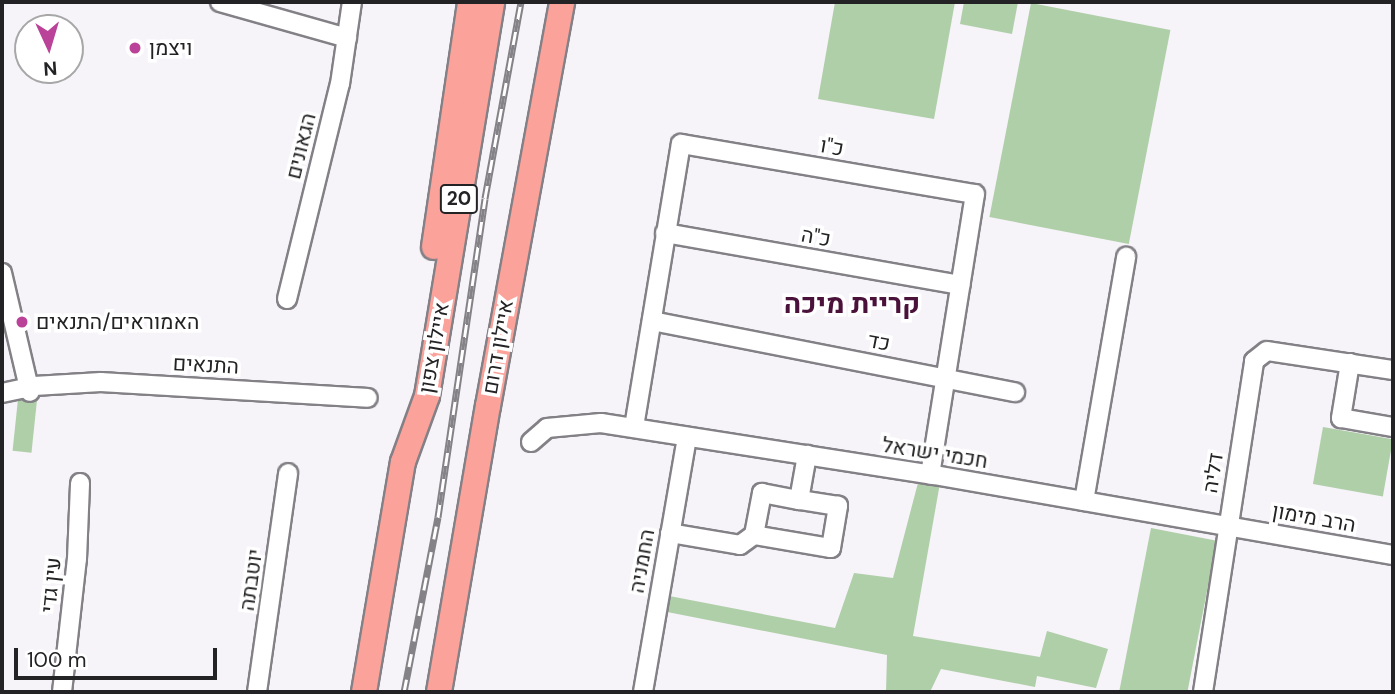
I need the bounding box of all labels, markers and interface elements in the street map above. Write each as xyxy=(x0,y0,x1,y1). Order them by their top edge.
north arrow xyxy=(14,14,84,84)
place label: ויצמן xyxy=(149,35,192,61)
marker: ויצמן xyxy=(127,40,143,56)
text: N xyxy=(43,55,58,81)
street label: הגאונים xyxy=(281,110,321,182)
street label: כ"ו xyxy=(818,133,846,161)
road number: 20 xyxy=(440,183,478,214)
street label: כ"ה xyxy=(799,222,833,252)
district label: קריית מיכה xyxy=(784,287,920,321)
street label: איילון דרום xyxy=(477,298,519,396)
street label: איילון צפון xyxy=(414,301,454,395)
place label: האמוראים/התנאים xyxy=(36,309,199,335)
marker: האמוראים/התנאים xyxy=(14,314,30,330)
street label: כד xyxy=(866,328,892,356)
street label: התנאים xyxy=(172,351,240,379)
street label: חכמי ישראל xyxy=(880,432,990,474)
street label: דליה xyxy=(1197,451,1229,495)
street label: הרב מימון xyxy=(1270,498,1358,538)
street label: החמניה xyxy=(624,527,660,595)
street label: יוטבתה xyxy=(234,548,268,612)
street label: עין גדי xyxy=(36,556,66,614)
scale bar xyxy=(18,634,220,678)
text: 100 m xyxy=(27,646,87,674)

